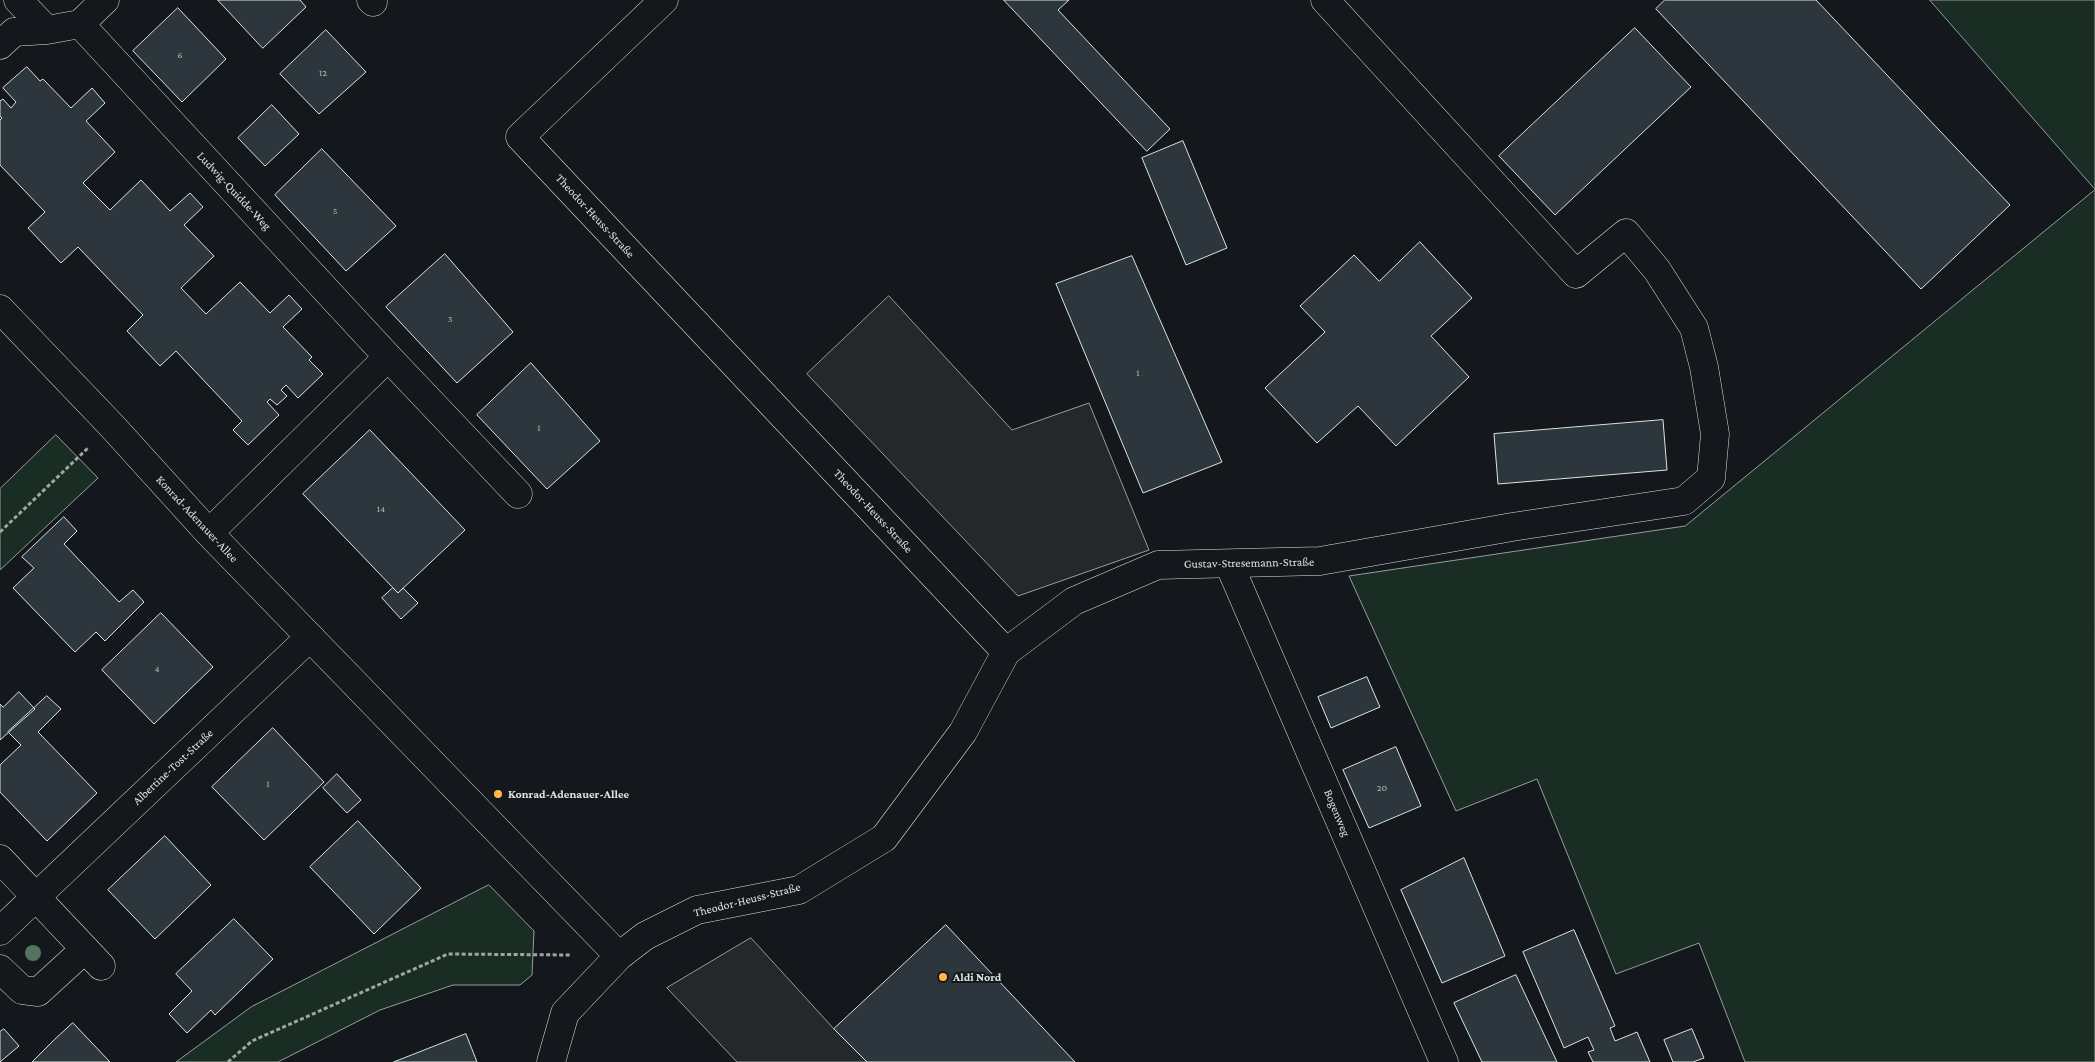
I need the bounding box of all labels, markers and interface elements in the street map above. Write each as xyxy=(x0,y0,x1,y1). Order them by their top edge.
house number: 6 xyxy=(177,49,183,61)
house number: 12 xyxy=(319,67,327,79)
street label: Ludwig-Quidde-Weg xyxy=(194,149,274,233)
street label: Theodor-Heuss-Straße xyxy=(552,171,638,261)
house number: 5 xyxy=(333,205,337,217)
house number: 3 xyxy=(448,313,452,325)
house number: 1 xyxy=(1136,367,1140,379)
house number: 1 xyxy=(537,422,541,434)
street label: Theodor-Heuss-Straße xyxy=(830,466,916,556)
street label: Konrad-Adenauer-Allee xyxy=(153,473,241,565)
house number: 14 xyxy=(377,503,385,515)
street label: Gustav-Stresemann-Straße xyxy=(1184,555,1314,571)
house number: 4 xyxy=(154,663,160,675)
street label: Albertine-Tost-Straße xyxy=(130,726,216,808)
house number: 1 xyxy=(266,778,270,790)
house number: 20 xyxy=(1377,782,1387,794)
place label: Konrad-Adenauer-Allee xyxy=(508,787,629,801)
street label: Bogenweg xyxy=(1321,787,1353,839)
marker: Konrad-Adenauer-Allee xyxy=(492,788,504,800)
street label: Theodor-Heuss-Straße xyxy=(692,880,802,920)
place label: Aldi Nord xyxy=(953,970,1001,984)
marker: Aldi Nord xyxy=(937,971,949,983)

